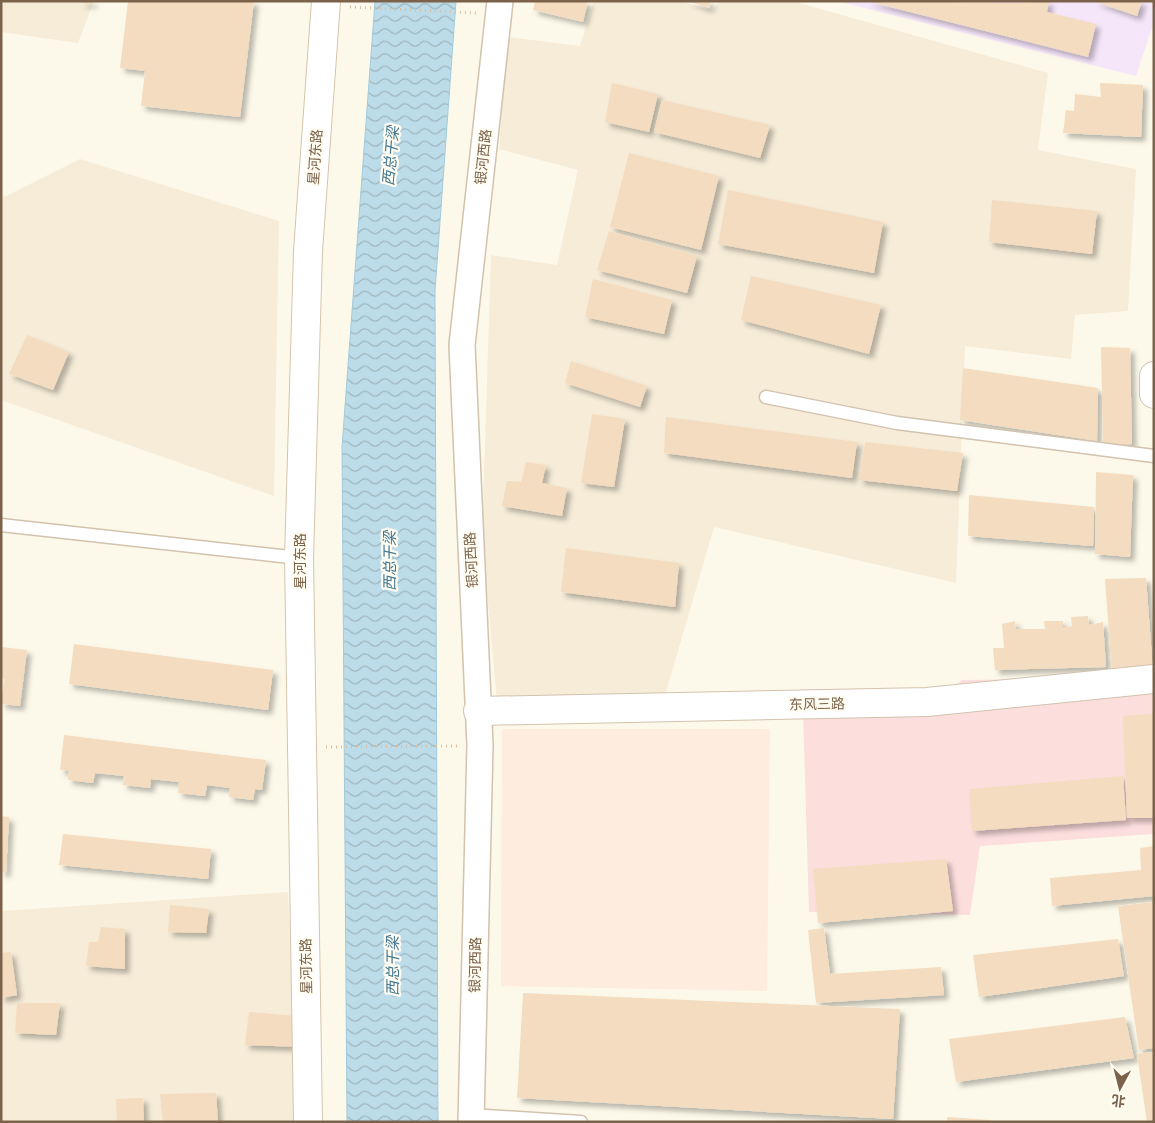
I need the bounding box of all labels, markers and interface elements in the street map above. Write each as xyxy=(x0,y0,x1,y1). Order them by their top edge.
water label: 西总干梁 xyxy=(378,123,403,187)
street label: 星河东路 xyxy=(304,128,326,186)
street label: 银河西路 xyxy=(471,128,495,186)
water label: 西总干梁 xyxy=(380,529,399,591)
street label: 银河西路 xyxy=(461,532,481,588)
street label: 星河东路 xyxy=(291,533,309,589)
street label: 东风三路 xyxy=(789,695,845,713)
water label: 西总干梁 xyxy=(383,934,402,996)
street label: 银河西路 xyxy=(466,937,484,993)
street label: 星河东路 xyxy=(297,938,315,994)
north arrow xyxy=(1095,1063,1145,1113)
text: 北 xyxy=(1110,1091,1126,1111)

